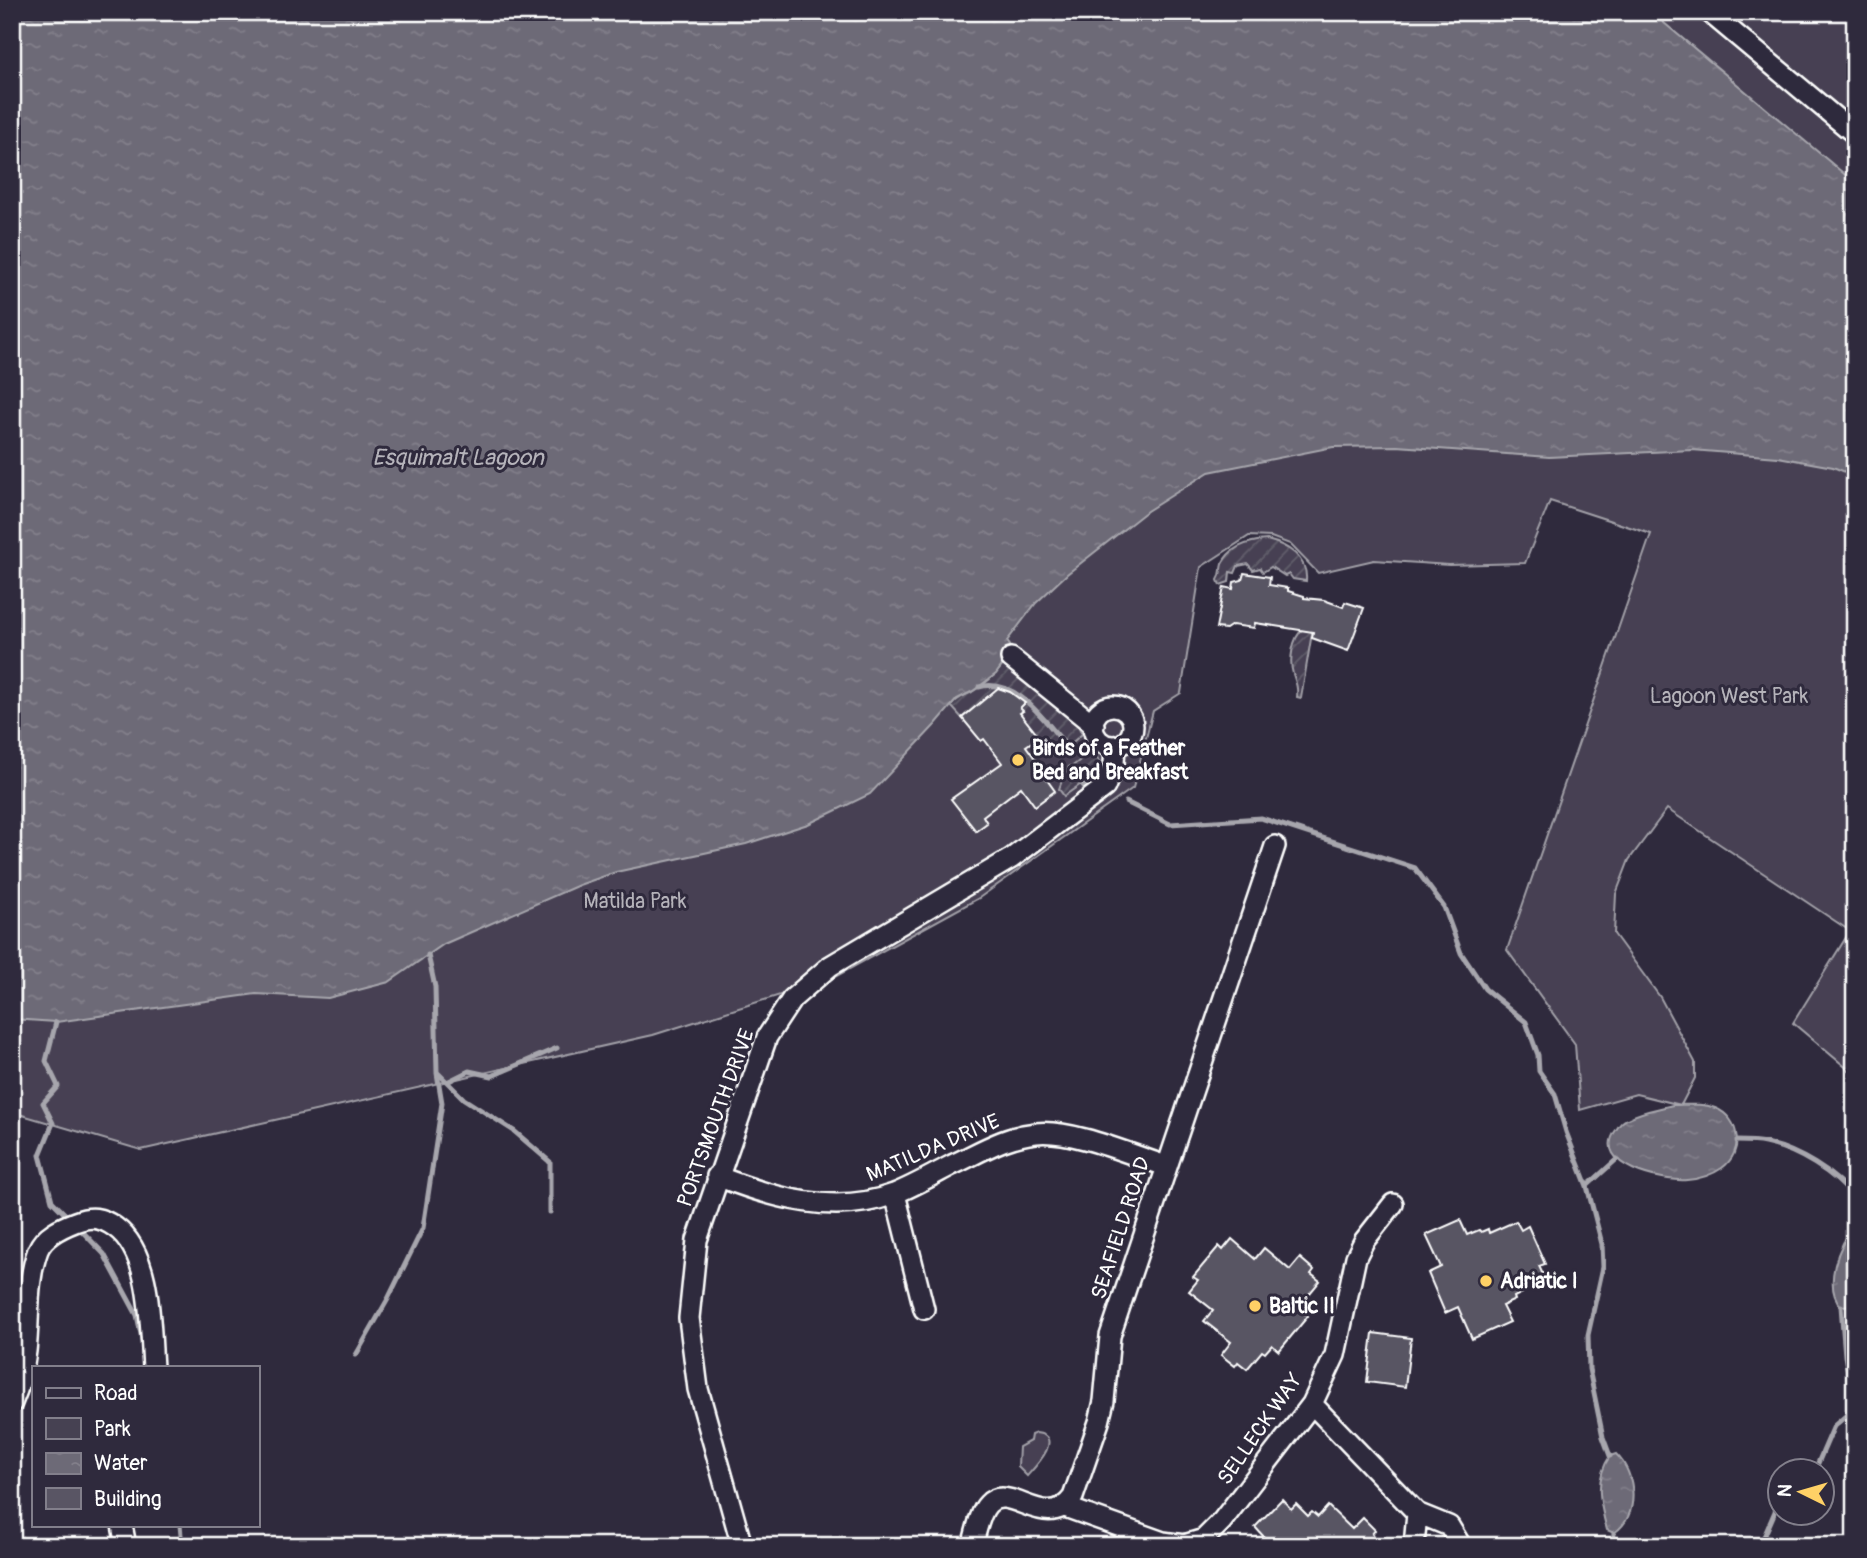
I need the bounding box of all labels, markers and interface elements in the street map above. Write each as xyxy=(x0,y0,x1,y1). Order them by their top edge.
water label: Esquimalt Lagoon xyxy=(372,443,545,472)
park label: Lagoon West Park xyxy=(1650,683,1808,710)
place label: Birds of a Feather Bed and Breakfast xyxy=(1032,735,1189,786)
marker: Birds of a Feather Bed and Breakfast xyxy=(1010,752,1026,768)
park label: Matilda Park xyxy=(584,888,687,915)
street label: PORTSMOUTH DRIVE xyxy=(671,1025,761,1211)
street label: MATILDA DRIVE xyxy=(862,1108,1004,1188)
street label: SEAFIELD ROAD xyxy=(1085,1153,1157,1303)
place label: Adriatic I xyxy=(1500,1268,1578,1295)
marker: Adriatic I xyxy=(1478,1273,1494,1289)
place label: Baltic II xyxy=(1269,1293,1335,1320)
marker: Baltic II xyxy=(1247,1298,1263,1314)
legend xyxy=(32,1366,259,1526)
street label: SELLECK WAY xyxy=(1212,1368,1308,1490)
text: Road xyxy=(94,1380,138,1407)
text: Park xyxy=(94,1416,131,1443)
text: Water xyxy=(94,1450,148,1477)
north arrow xyxy=(1766,1456,1836,1526)
text: N xyxy=(1773,1483,1798,1498)
text: Building xyxy=(94,1486,161,1513)

